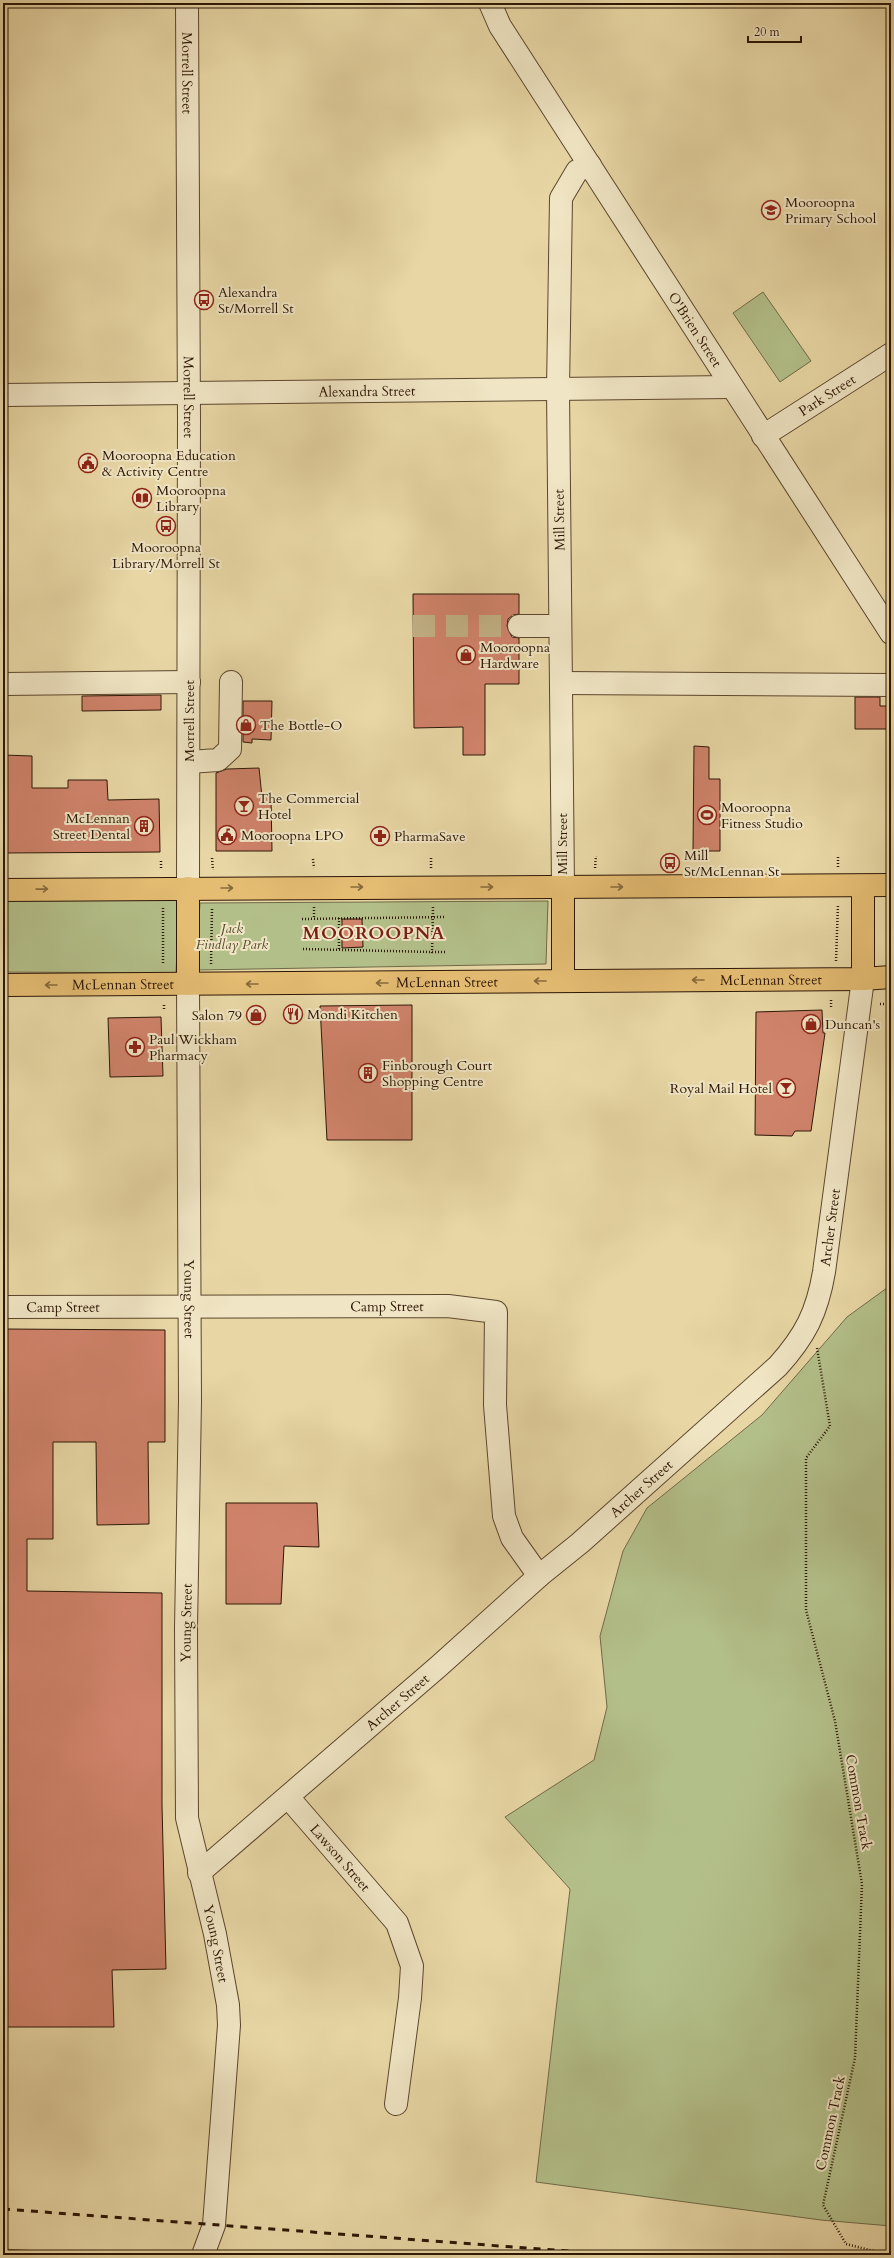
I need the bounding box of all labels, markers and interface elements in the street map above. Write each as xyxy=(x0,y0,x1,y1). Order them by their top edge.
scale bar xyxy=(748,18,801,44)
text: 20 m xyxy=(754,24,781,40)
street label: Morrell Street xyxy=(177,32,197,115)
place label: Mooroopna Primary School xyxy=(785,193,877,228)
school or university icon: Mooroopna Primary School xyxy=(760,199,782,221)
place label: Alexandra St/Morrell St xyxy=(218,283,294,318)
bus stop icon: Alexandra St/Morrell St xyxy=(193,289,215,311)
street label: O'Brien Street xyxy=(664,289,727,371)
street label: Morrell Street xyxy=(179,356,198,439)
street label: Park Street xyxy=(795,370,860,421)
street label: Alexandra Street xyxy=(318,381,416,402)
place label: Mooroopna Education & Activity Centre xyxy=(102,446,236,481)
public building icon: Mooroopna Education & Activity Centre xyxy=(77,452,99,474)
place label: Mooroopna Library xyxy=(156,481,226,516)
library icon: Mooroopna Library xyxy=(131,487,153,509)
street label: Mill Street xyxy=(549,488,570,551)
bus stop icon: Mooroopna Library/Morrell St xyxy=(155,515,177,537)
place label: Mooroopna Library/Morrell St xyxy=(112,538,220,573)
place label: Mooroopna Hardware xyxy=(480,638,550,673)
shop icon: Mooroopna Hardware xyxy=(455,644,477,666)
street label: Morrell Street xyxy=(180,679,199,762)
shop icon: The Bottle-O xyxy=(235,714,257,736)
place label: The Bottle-O xyxy=(260,716,342,735)
place label: The Commercial Hotel xyxy=(258,789,360,824)
bar icon: The Commercial Hotel xyxy=(233,795,255,817)
place label: Mooroopna Fitness Studio xyxy=(721,798,803,833)
sports icon: Mooroopna Fitness Studio xyxy=(696,804,718,826)
place label: McLennan Street Dental xyxy=(53,809,130,844)
street label: Mill Street xyxy=(553,813,572,875)
building icon: McLennan Street Dental xyxy=(133,815,155,837)
public building icon: Mooroopna LPO xyxy=(216,824,238,846)
pharmacy icon: PharmaSave xyxy=(369,825,391,847)
place label: Mooroopna LPO xyxy=(241,826,344,845)
place label: PharmaSave xyxy=(394,827,466,846)
place label: Mill St/McLennan St xyxy=(684,846,780,881)
bus stop icon: Mill St/McLennan St xyxy=(659,852,681,874)
one-way arrow xyxy=(350,883,363,891)
one-way arrow xyxy=(480,883,493,891)
one-way arrow xyxy=(610,883,623,891)
one-way arrow xyxy=(220,884,233,892)
one-way arrow xyxy=(35,885,48,893)
park label: Jack Findlay Park xyxy=(196,919,268,954)
district label: MOOROOPNA xyxy=(303,921,445,946)
street label: McLennan Street xyxy=(720,970,823,990)
street label: McLennan Street xyxy=(396,973,499,992)
street label: McLennan Street xyxy=(72,975,175,995)
one-way arrow xyxy=(692,976,705,984)
one-way arrow xyxy=(534,978,547,985)
one-way arrow xyxy=(376,979,389,987)
one-way arrow xyxy=(246,980,259,988)
one-way arrow xyxy=(45,981,58,989)
restaurant icon: Mondi Kitchen xyxy=(282,1003,304,1025)
shop icon: Salon 79 xyxy=(245,1004,267,1026)
place label: Mondi Kitchen xyxy=(307,1005,398,1024)
place label: Salon 79 xyxy=(192,1006,242,1025)
shop icon: Duncan's xyxy=(800,1013,822,1035)
place label: Duncan's xyxy=(825,1015,881,1034)
place label: Paul Wickham Pharmacy xyxy=(149,1030,237,1065)
pharmacy icon: Paul Wickham Pharmacy xyxy=(124,1036,146,1058)
place label: Finborough Court Shopping Centre xyxy=(382,1056,493,1091)
building icon: Finborough Court Shopping Centre xyxy=(357,1062,379,1084)
bar icon: Royal Mail Hotel xyxy=(775,1077,797,1099)
place label: Royal Mail Hotel xyxy=(670,1079,772,1098)
street label: Archer Street xyxy=(816,1187,845,1267)
street label: Young Street xyxy=(179,1259,199,1339)
street label: Camp Street xyxy=(350,1297,424,1316)
street label: Camp Street xyxy=(26,1298,100,1317)
street label: Archer Street xyxy=(606,1455,677,1522)
street label: Young Street xyxy=(176,1583,197,1663)
street label: Archer Street xyxy=(362,1669,434,1735)
street label: Common Track xyxy=(841,1753,876,1852)
street label: Lawson Street xyxy=(305,1820,375,1896)
street label: Young Street xyxy=(198,1903,233,1985)
street label: Common Track xyxy=(811,2073,850,2172)

